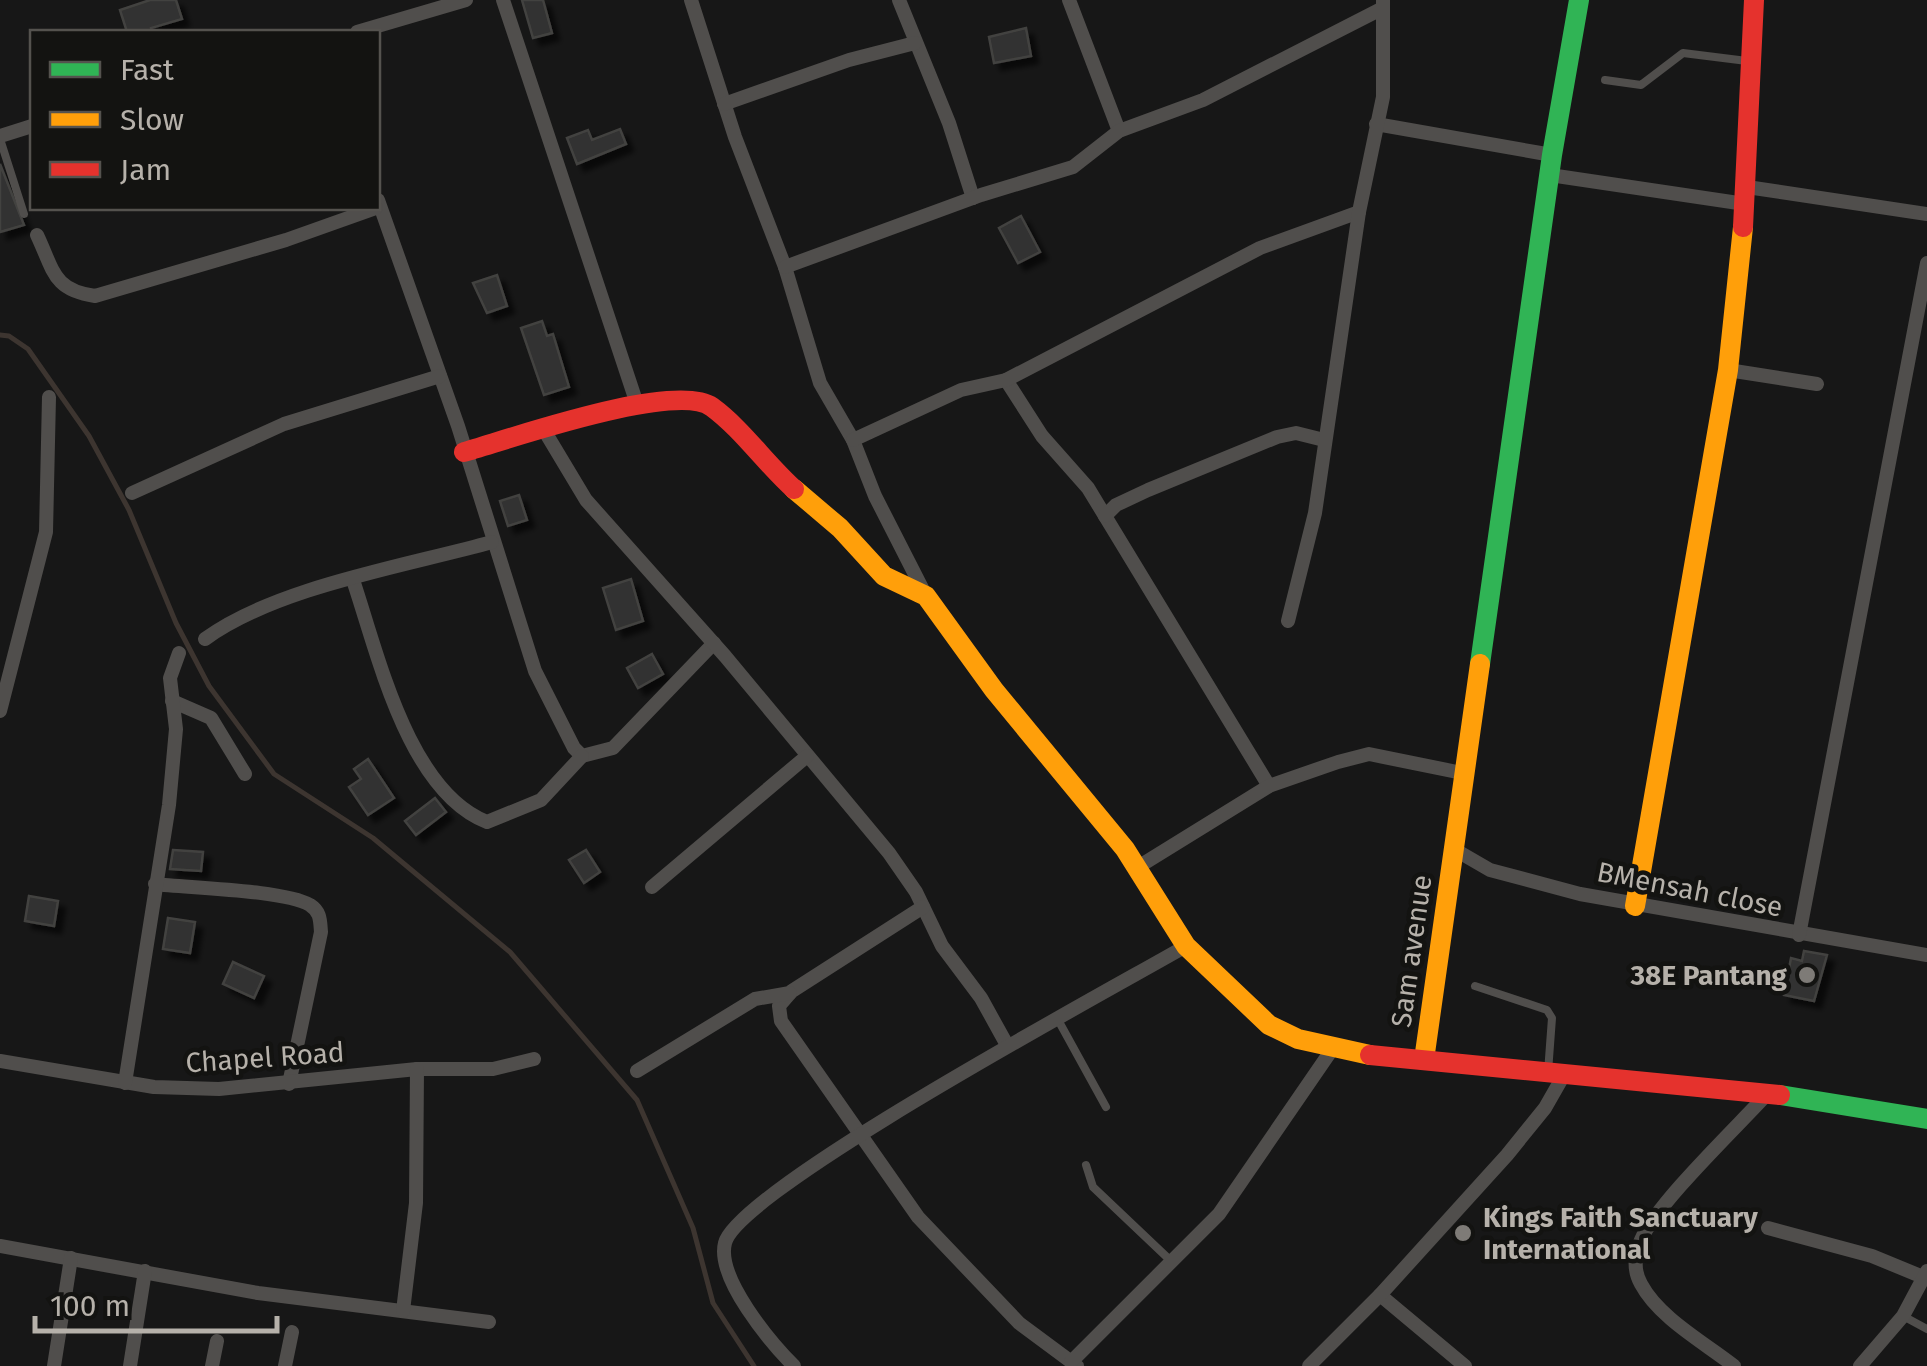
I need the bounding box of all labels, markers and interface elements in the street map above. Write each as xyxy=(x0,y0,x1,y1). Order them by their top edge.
legend xyxy=(30,30,380,210)
text: Fast xyxy=(120,52,174,88)
text: Slow xyxy=(120,102,184,138)
text: Jam xyxy=(120,152,171,188)
street label: BMensah close xyxy=(1594,855,1786,924)
street label: Sam avenue xyxy=(1384,873,1439,1029)
place label: 38E Pantang xyxy=(1630,959,1788,992)
marker: 38E Pantang xyxy=(1796,964,1818,986)
street label: Chapel Road xyxy=(185,1035,346,1080)
place label: Kings Faith Sanctuary International xyxy=(1483,1201,1758,1266)
marker: Kings Faith Sanctuary International xyxy=(1452,1222,1474,1244)
scale bar xyxy=(35,1271,278,1333)
text: 100 m xyxy=(50,1288,130,1324)

